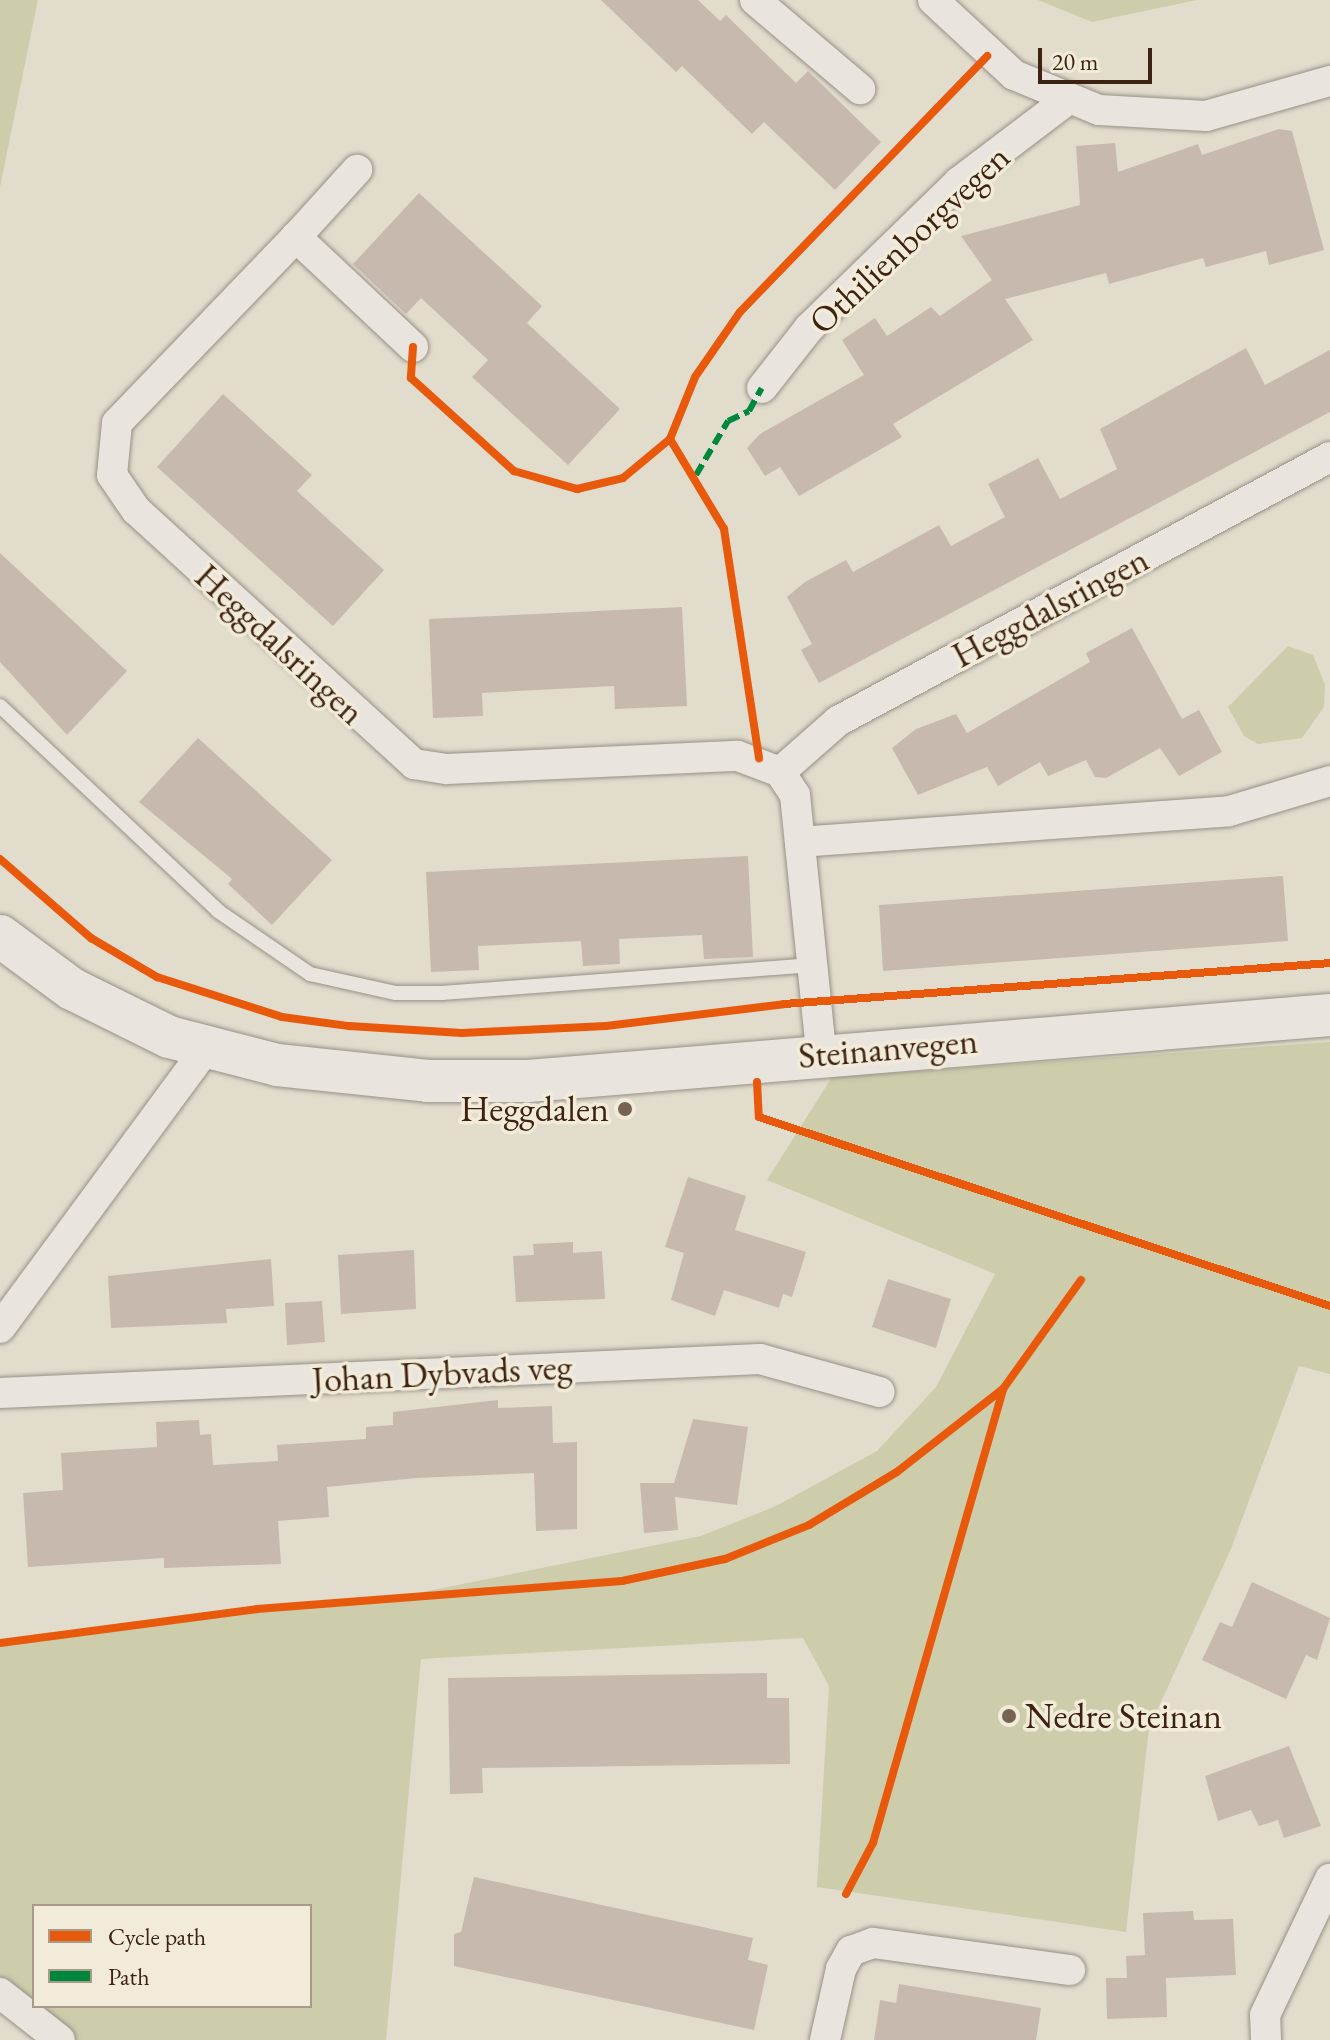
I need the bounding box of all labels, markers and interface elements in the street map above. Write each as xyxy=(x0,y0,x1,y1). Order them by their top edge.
scale bar xyxy=(1042,32,1156,82)
text: 20 m xyxy=(1052,46,1099,77)
street label: Othilienborgvegen xyxy=(800,135,1018,343)
street label: Heggdalsringen xyxy=(945,537,1155,677)
street label: Heggdalsringen xyxy=(186,555,374,733)
street label: Steinanvegen xyxy=(796,1019,980,1077)
place label: Heggdalen xyxy=(460,1087,609,1131)
marker: Heggdalen xyxy=(616,1100,634,1118)
street label: Johan Dybvads veg xyxy=(311,1345,573,1401)
place label: Nedre Steinan xyxy=(1025,1694,1222,1738)
marker: Nedre Steinan xyxy=(1000,1707,1018,1725)
legend xyxy=(32,1904,312,2008)
text: Cycle path xyxy=(108,1921,206,1952)
text: Path xyxy=(108,1961,150,1992)

